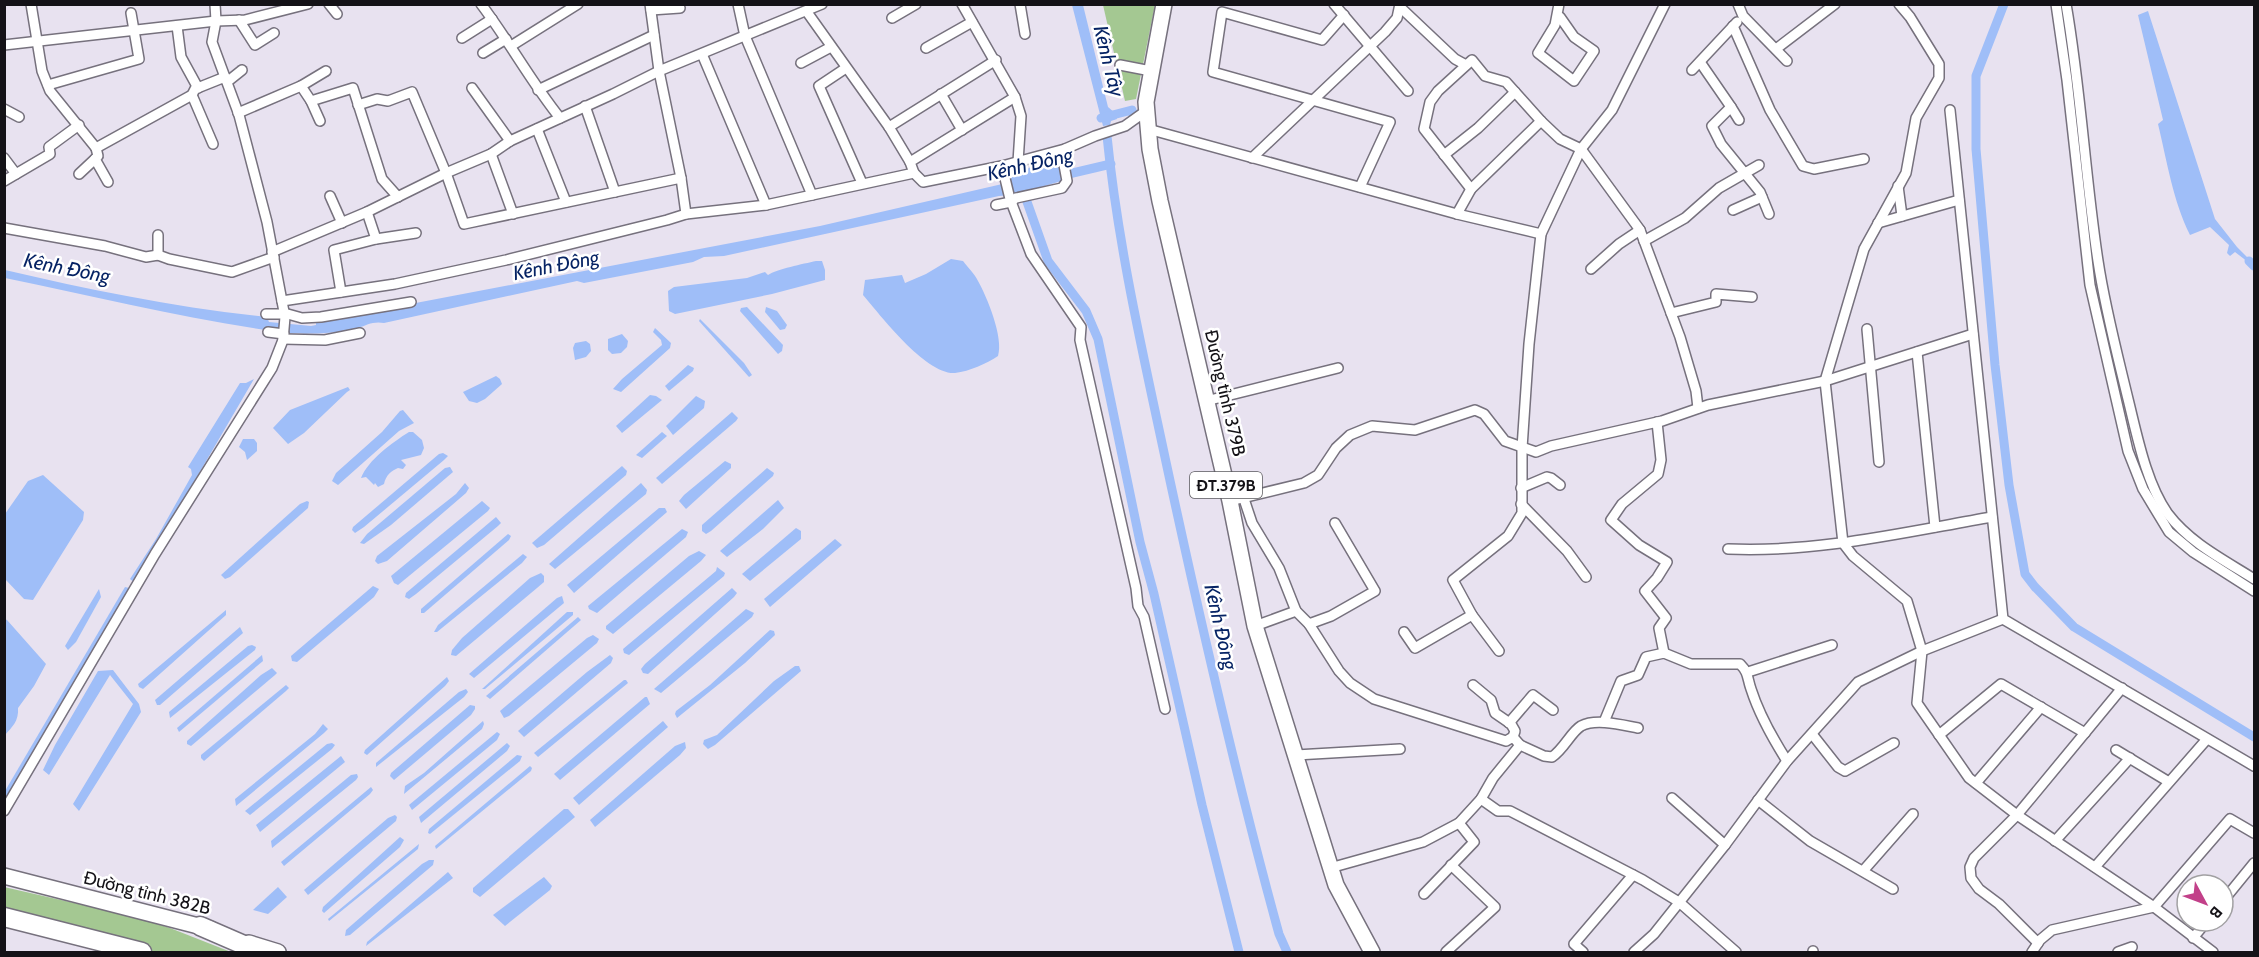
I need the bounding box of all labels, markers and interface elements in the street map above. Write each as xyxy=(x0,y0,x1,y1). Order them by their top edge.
water label: Kênh Tây xyxy=(1089,23,1130,100)
water label: Kênh Đông xyxy=(985,142,1076,185)
water label: Kênh Đông xyxy=(511,245,602,285)
water label: Kênh Đông xyxy=(22,248,113,288)
street label: Đường tỉnh 379B xyxy=(1200,328,1250,459)
road number: ĐT.379B xyxy=(1190,472,1262,498)
water label: Kênh Đông xyxy=(1200,582,1243,673)
street label: Đường tỉnh 382B xyxy=(81,867,213,919)
north arrow xyxy=(2175,873,2235,933)
text: B xyxy=(2205,902,2226,923)

